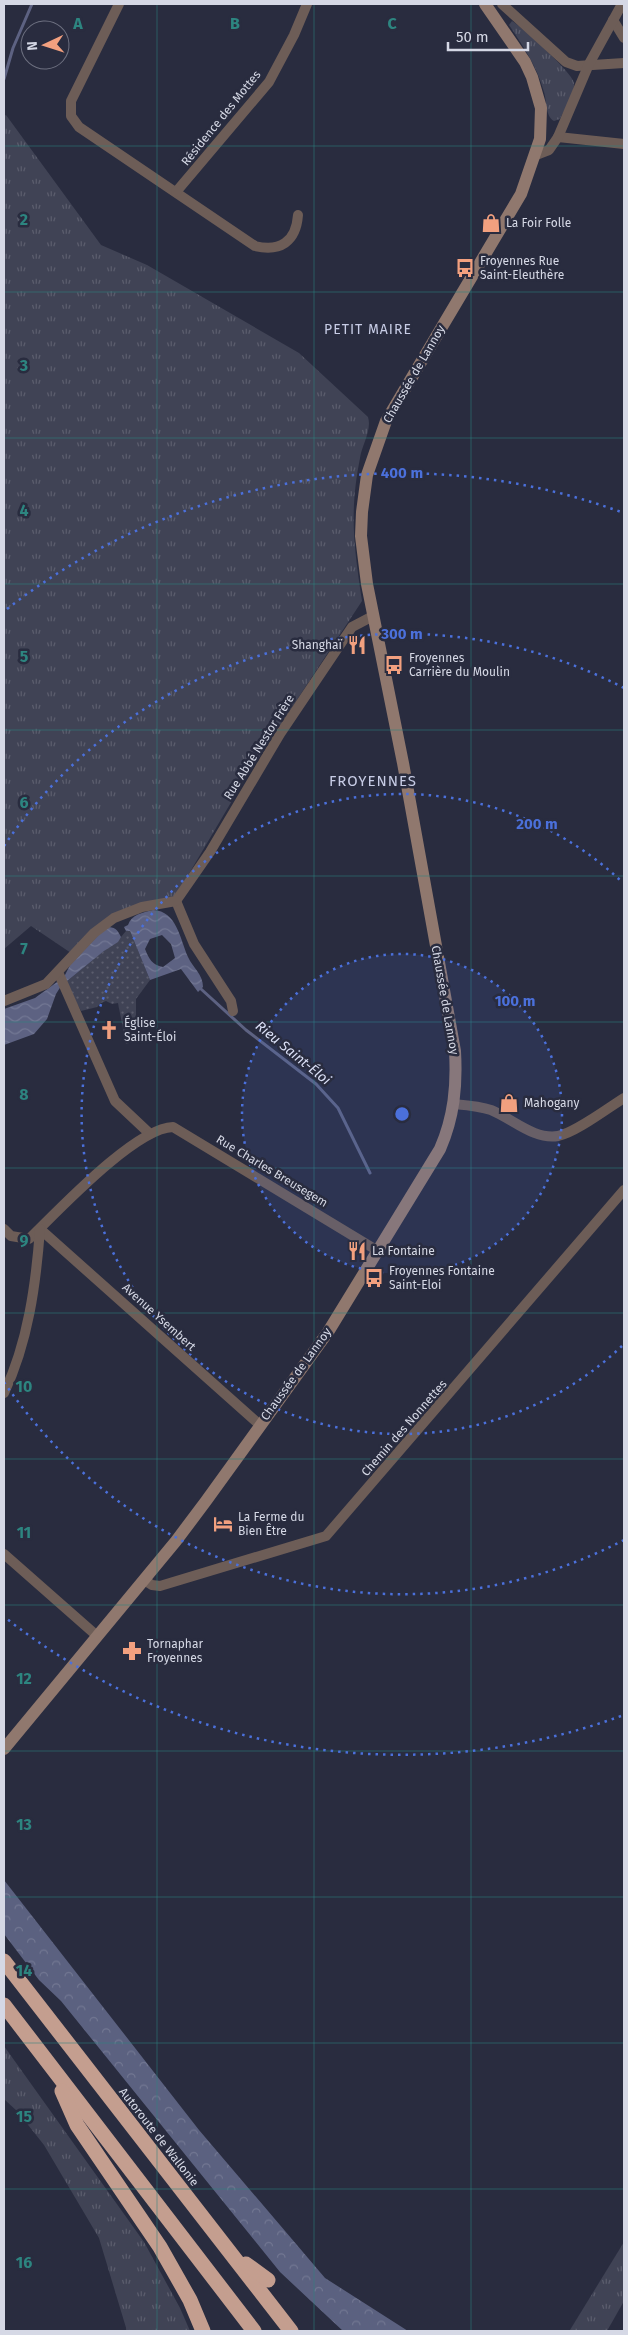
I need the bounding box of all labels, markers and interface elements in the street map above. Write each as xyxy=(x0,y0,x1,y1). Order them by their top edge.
text: A xyxy=(72,14,83,33)
text: B xyxy=(230,14,240,33)
text: C xyxy=(387,14,397,33)
north arrow xyxy=(20,20,70,70)
scale bar xyxy=(448,20,528,52)
text: 50 m xyxy=(456,28,489,46)
text: N xyxy=(24,41,41,51)
street label: Résidence des Mottes xyxy=(178,67,264,168)
text: 2 xyxy=(20,210,28,229)
shop icon: La Foir Folle xyxy=(480,212,502,234)
place label: La Foir Folle xyxy=(506,216,571,230)
place label: Froyennes Rue Saint-Eleuthère xyxy=(480,254,564,282)
bus stop icon: Froyennes Rue Saint-Eleuthère xyxy=(454,257,476,279)
district label: PETIT MAIRE xyxy=(324,321,412,338)
street label: Chaussée de Lannoy xyxy=(380,322,448,425)
text: 3 xyxy=(19,356,28,375)
text: 400 m xyxy=(381,464,423,482)
text: 4 xyxy=(19,501,29,520)
text: 300 m xyxy=(380,625,423,643)
restaurant icon: Shanghaï xyxy=(346,634,368,656)
place label: Shanghaï xyxy=(292,638,343,652)
text: 5 xyxy=(20,647,29,666)
place label: Froyennes Carrière du Moulin xyxy=(409,651,510,679)
bus stop icon: Froyennes Carrière du Moulin xyxy=(383,654,405,676)
street label: Rue Abbé Nestor Frère xyxy=(221,692,297,802)
district label: FROYENNES xyxy=(329,772,417,790)
text: 6 xyxy=(19,793,29,812)
text: 200 m xyxy=(516,815,558,833)
text: 7 xyxy=(20,939,28,958)
street label: Chaussée de Lannoy xyxy=(428,944,462,1056)
text: 100 m xyxy=(495,992,535,1010)
place label: Église Saint-Éloi xyxy=(124,1015,176,1044)
water label: Rieu Saint-Éloi xyxy=(252,1017,335,1089)
church icon: Église Saint-Éloi xyxy=(98,1019,120,1041)
text: 8 xyxy=(19,1085,29,1104)
shop icon: Mahogany xyxy=(498,1092,520,1114)
place label: Mahogany xyxy=(524,1096,579,1110)
centre of rings xyxy=(393,1105,411,1123)
street label: Rue Charles Breusegem xyxy=(214,1132,330,1210)
text: 9 xyxy=(20,1231,29,1250)
restaurant icon: La Fontaine xyxy=(346,1240,368,1262)
place label: La Fontaine xyxy=(372,1244,435,1258)
place label: Froyennes Fontaine Saint-Eloi xyxy=(389,1264,495,1292)
bus stop icon: Froyennes Fontaine Saint-Eloi xyxy=(363,1267,385,1289)
street label: Avenue Ysembert xyxy=(119,1280,199,1354)
street label: Chaussée de Lannoy xyxy=(258,1325,334,1423)
text: 10 xyxy=(16,1377,32,1396)
street label: Chemin des Nonnettes xyxy=(358,1377,450,1479)
place label: La Ferme du Bien Être xyxy=(238,1510,304,1538)
hotel icon: La Ferme du Bien Être xyxy=(212,1513,234,1535)
text: 11 xyxy=(17,1523,31,1542)
place label: Tornaphar Froyennes xyxy=(147,1637,203,1665)
pharmacy icon: Tornaphar Froyennes xyxy=(121,1640,143,1662)
text: 12 xyxy=(16,1669,32,1688)
text: 13 xyxy=(16,1815,32,1834)
text: 14 xyxy=(16,1961,32,1980)
street label: Autoroute de Wallonie xyxy=(116,2085,202,2189)
text: 15 xyxy=(16,2107,32,2126)
text: 16 xyxy=(16,2253,32,2272)

